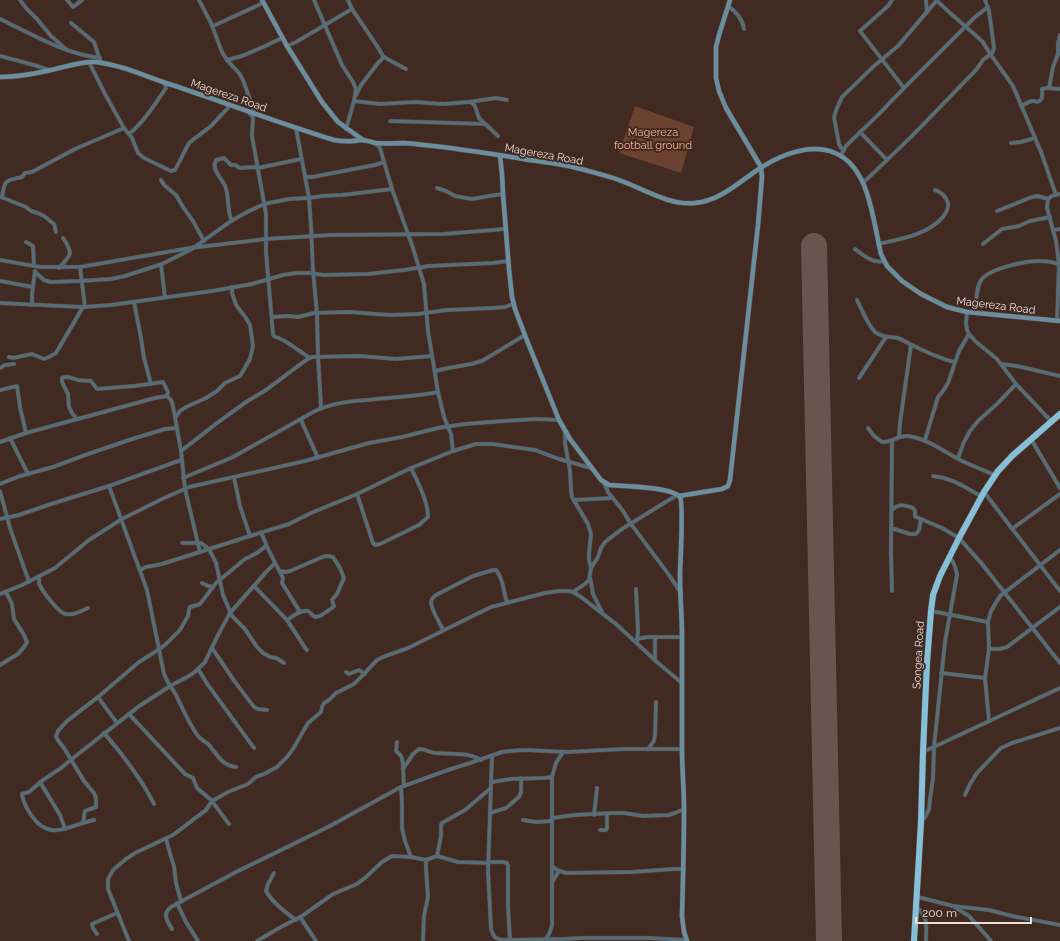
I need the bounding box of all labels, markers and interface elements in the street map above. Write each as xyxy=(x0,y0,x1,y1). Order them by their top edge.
street label: Magereza Road xyxy=(189,76,269,115)
park label: Magereza football ground xyxy=(614,126,692,152)
street label: Magereza Road xyxy=(504,141,584,168)
street label: Magereza Road xyxy=(956,294,1036,317)
street label: Songea Road xyxy=(910,621,927,689)
scale bar xyxy=(916,899,1031,925)
text: 200 m xyxy=(922,906,957,920)

